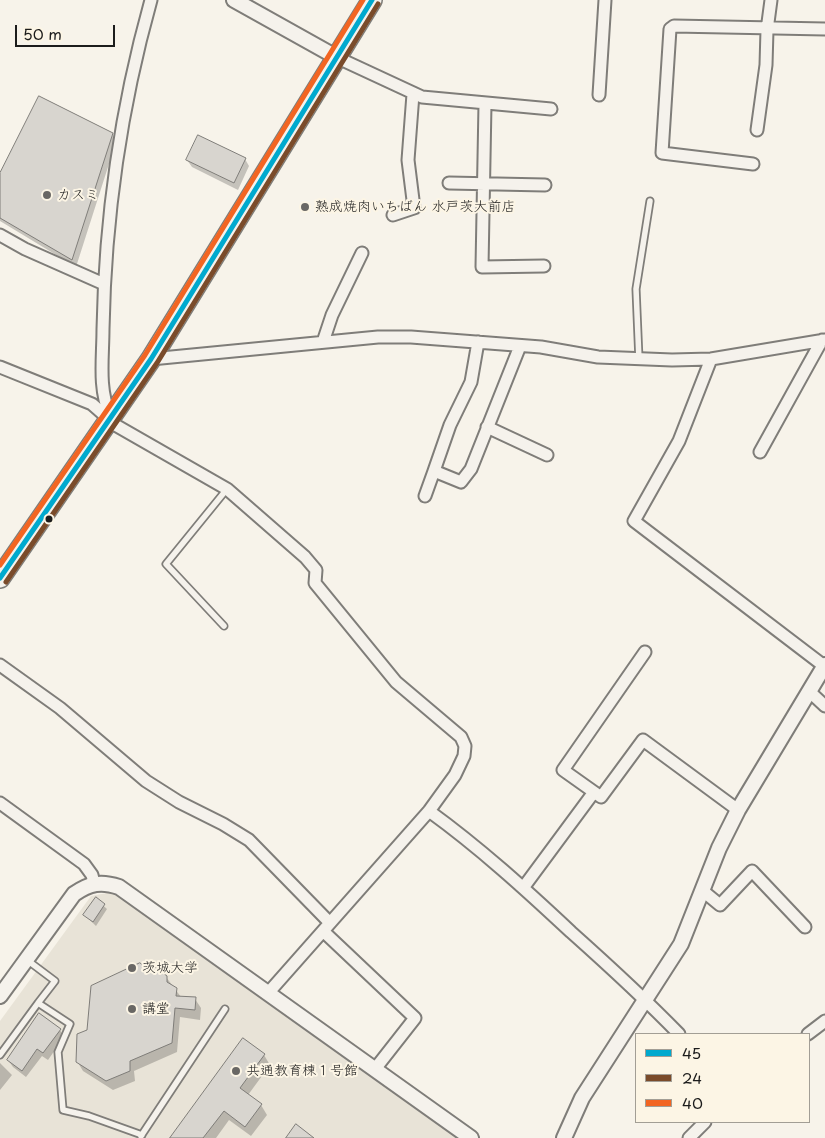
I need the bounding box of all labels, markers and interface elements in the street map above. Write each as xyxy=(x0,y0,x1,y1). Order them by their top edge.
scale bar xyxy=(18,15,118,47)
text: 50 m xyxy=(23,22,62,45)
place label: カスミ xyxy=(57,187,99,203)
marker: カスミ xyxy=(41,189,53,201)
place label: 熟成焼肉いちばん 水戸茨大前店 xyxy=(315,199,516,215)
marker: 熟成焼肉いちばん 水戸茨大前店 xyxy=(299,201,311,213)
unlabelled marker xyxy=(44,514,54,524)
place label: 茨城大学 xyxy=(142,960,198,976)
marker: 茨城大学 xyxy=(126,962,138,974)
place label: 講堂 xyxy=(142,1001,170,1017)
marker: 講堂 xyxy=(126,1003,138,1015)
legend xyxy=(635,1033,810,1123)
text: 45 xyxy=(682,1041,701,1064)
place label: 共通教育棟１号館 xyxy=(246,1063,358,1079)
marker: 共通教育棟１号館 xyxy=(230,1065,242,1077)
text: 24 xyxy=(682,1066,702,1089)
text: 40 xyxy=(682,1091,703,1114)

